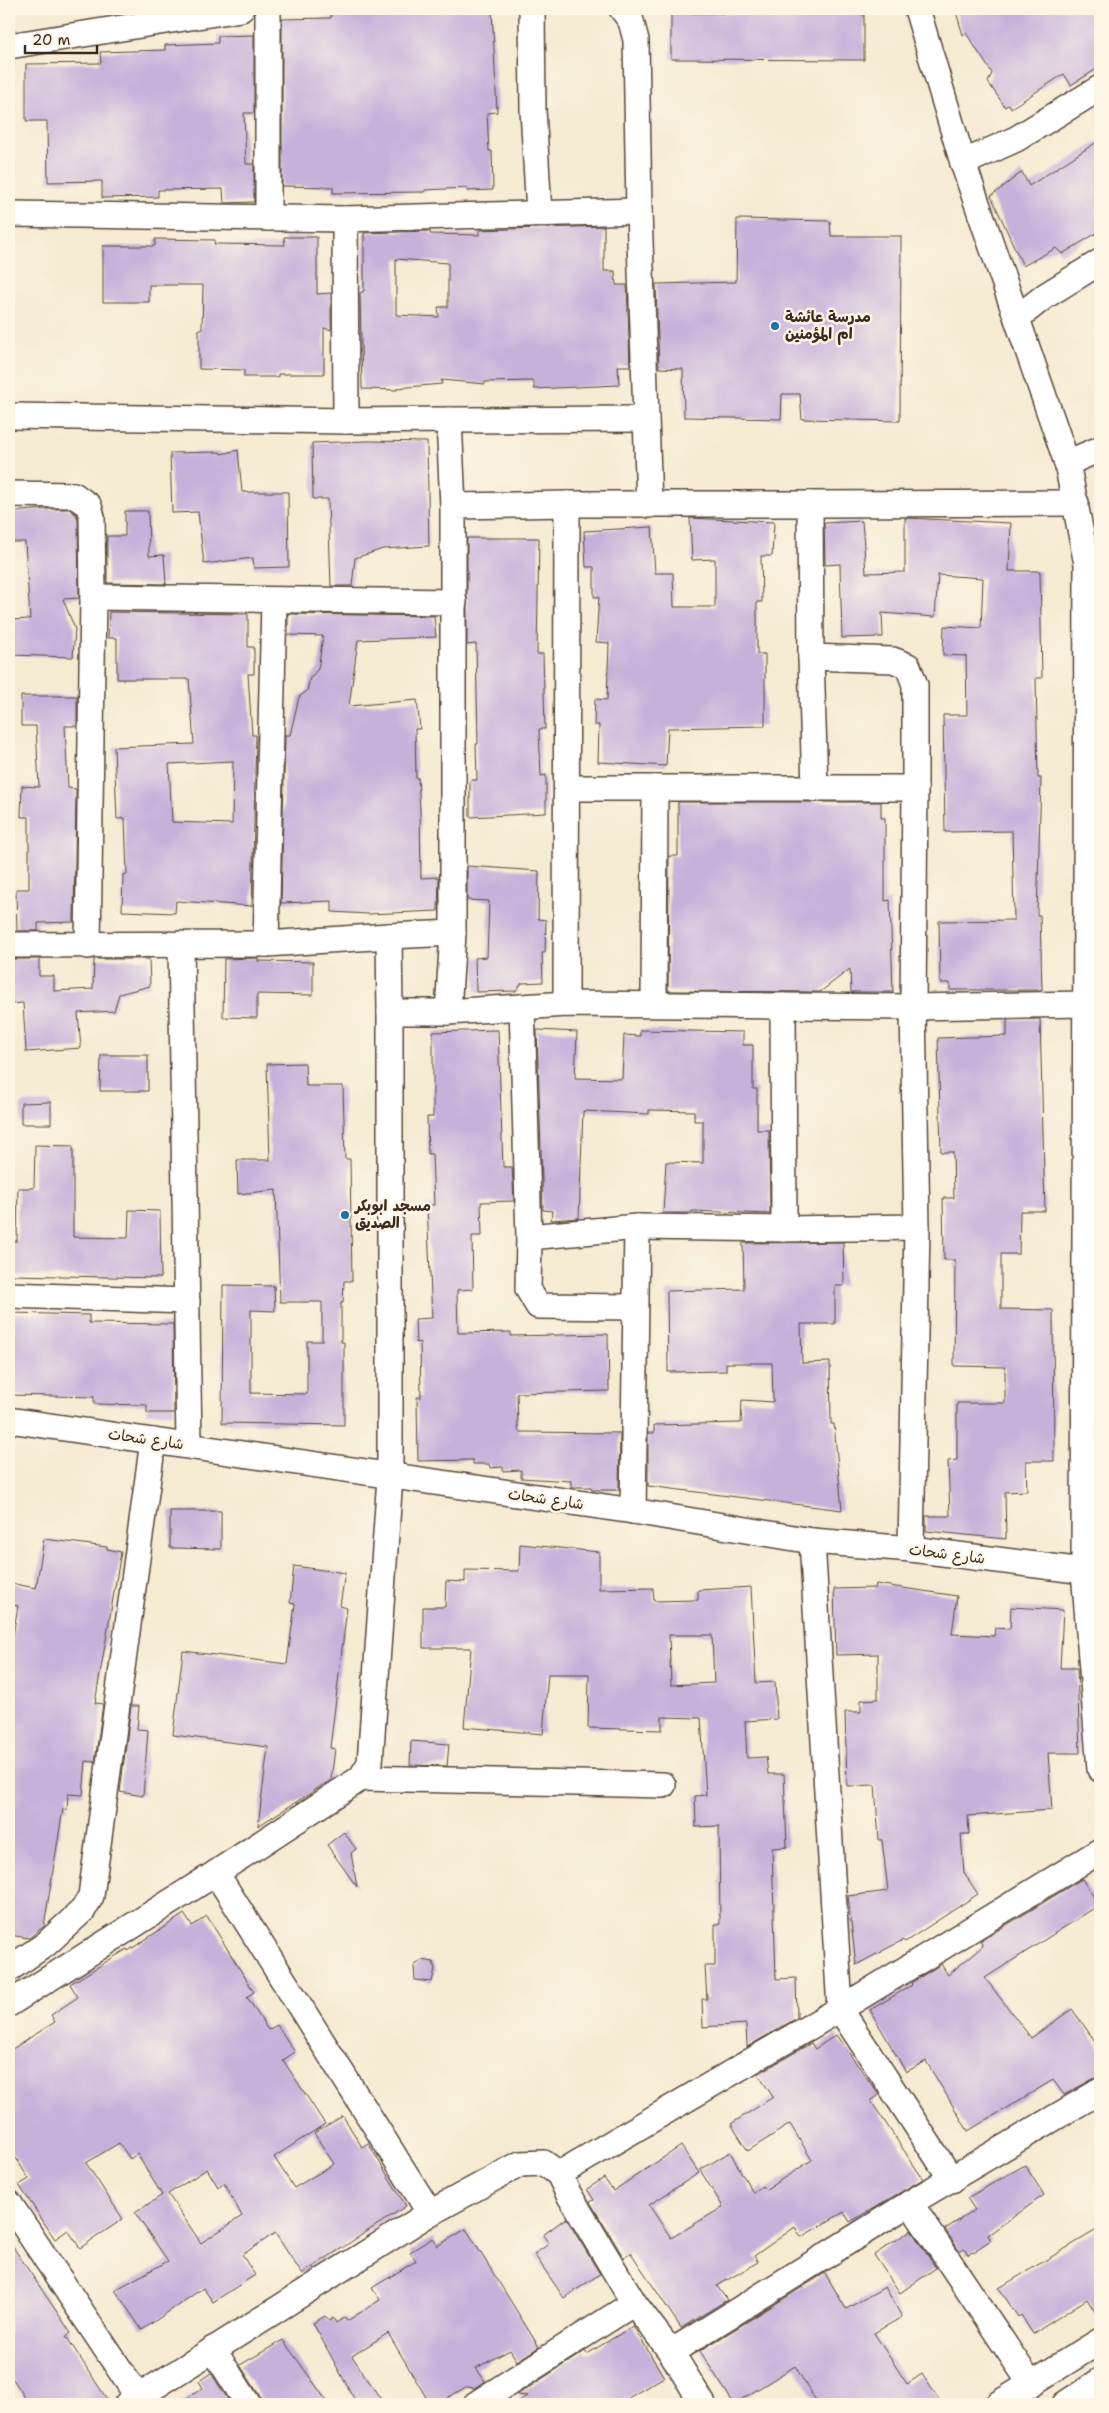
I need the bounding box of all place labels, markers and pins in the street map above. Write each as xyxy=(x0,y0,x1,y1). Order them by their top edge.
place label: مدرسة عائشة ام المؤمنين xyxy=(785,307,871,345)
marker: مدرسة عائشة ام المؤمنين xyxy=(769,320,781,332)
place label: مسجد ابوبكر الصديق xyxy=(353,1196,431,1233)
marker: مسجد ابوبكر الصديق xyxy=(339,1209,351,1221)

